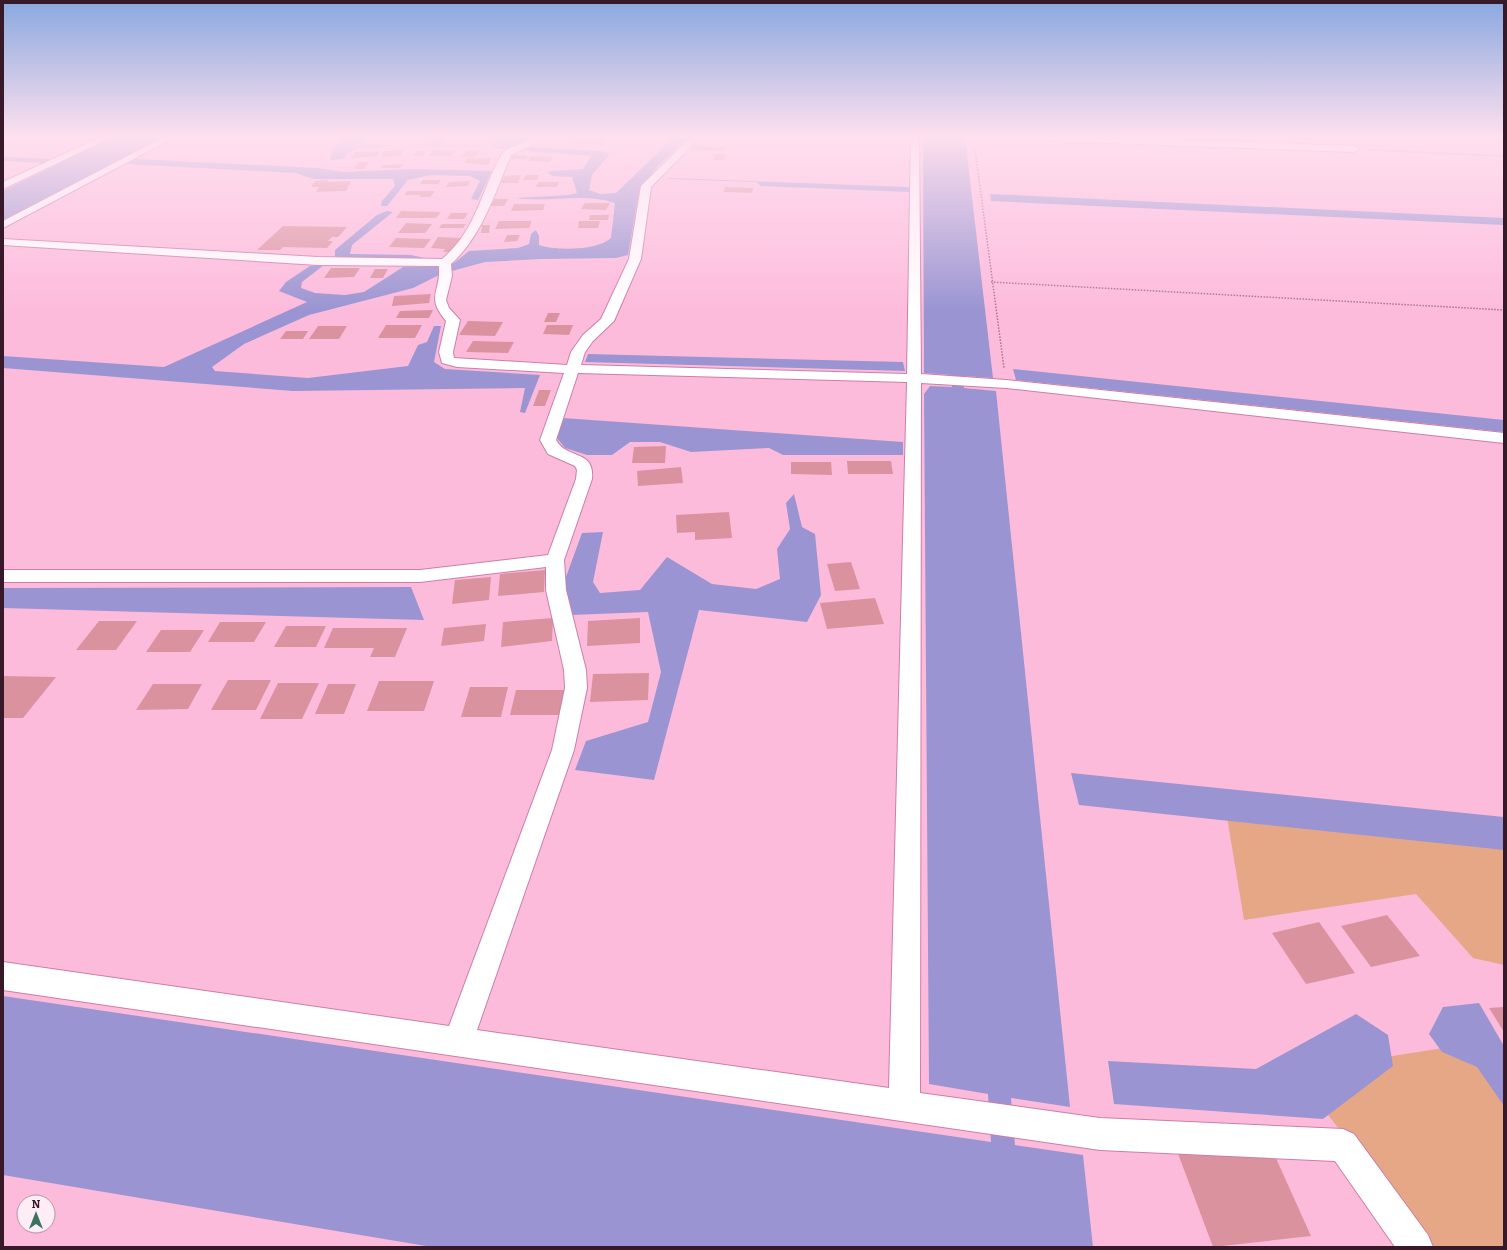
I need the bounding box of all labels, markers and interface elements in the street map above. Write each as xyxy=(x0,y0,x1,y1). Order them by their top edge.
north arrow xyxy=(16,1194,56,1234)
text: N xyxy=(32,1198,41,1211)

